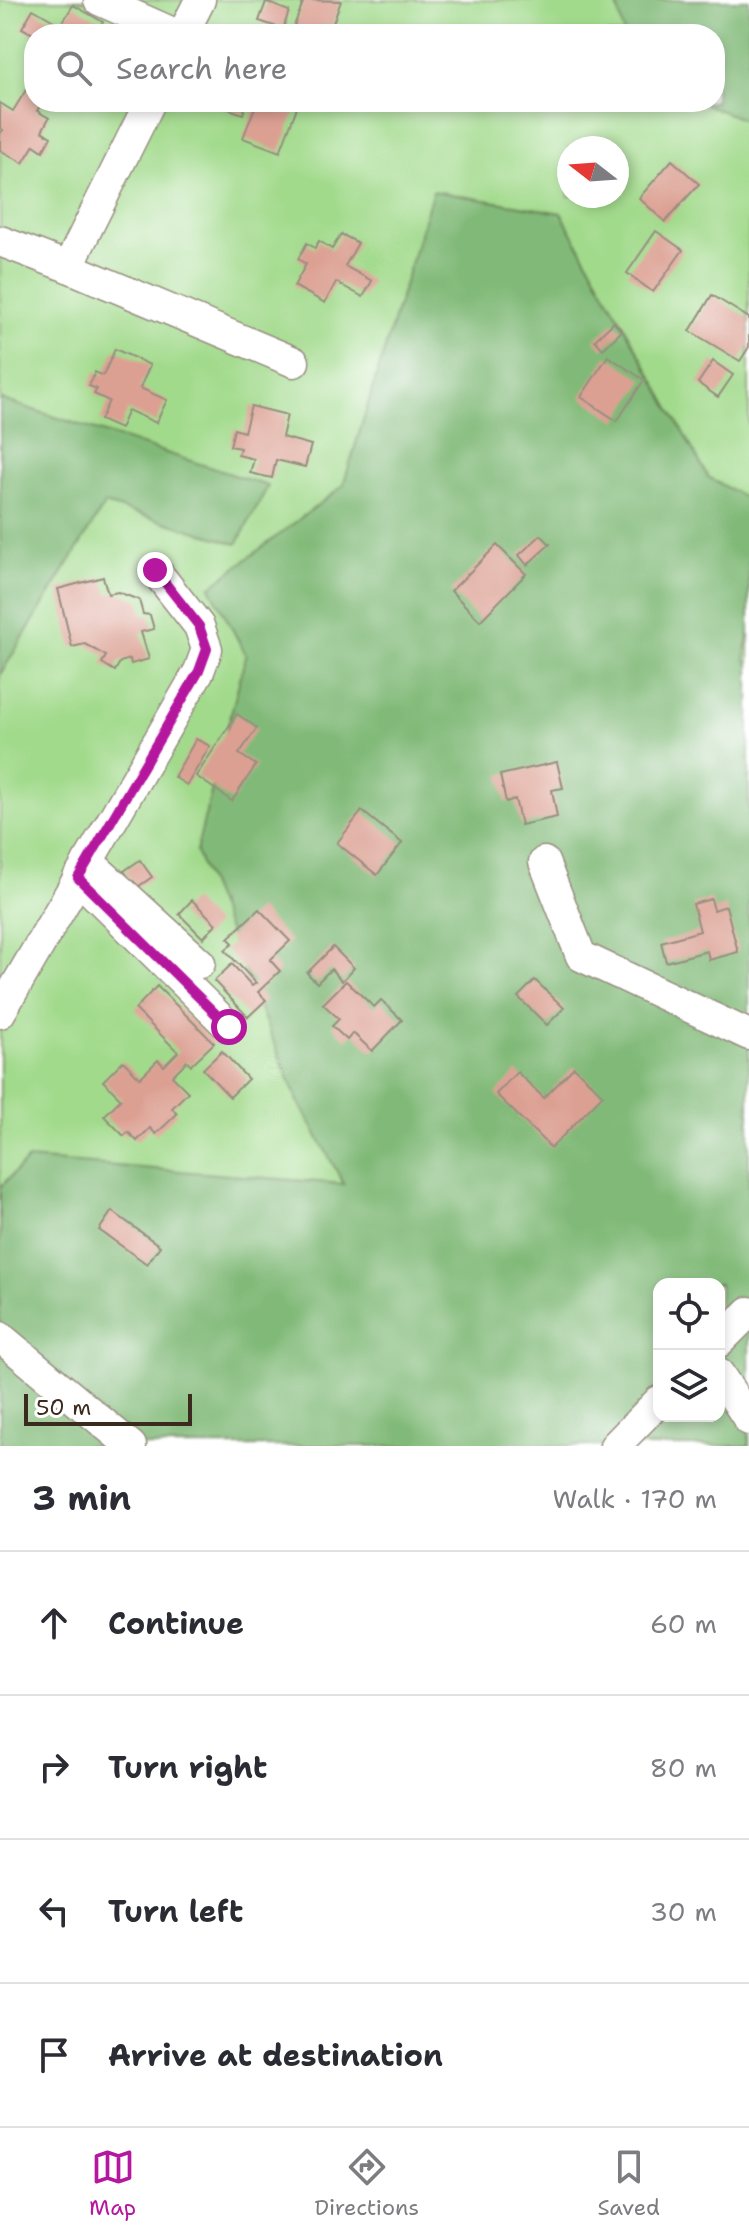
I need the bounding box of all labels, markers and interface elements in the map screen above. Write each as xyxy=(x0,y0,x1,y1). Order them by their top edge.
search box xyxy=(24,24,725,112)
icon: search xyxy=(52,46,96,90)
text: Search here xyxy=(116,48,287,89)
north arrow xyxy=(557,136,629,208)
route end xyxy=(137,552,173,588)
route start xyxy=(211,1009,247,1045)
map controls xyxy=(653,1278,725,1422)
button: locate xyxy=(653,1278,725,1350)
button: layers xyxy=(653,1350,725,1422)
scale bar xyxy=(24,1390,192,1426)
text: 50 m xyxy=(36,1393,91,1422)
text: 3 min xyxy=(32,1475,131,1521)
text: Walk · 170 m xyxy=(553,1481,717,1516)
icon: ahead xyxy=(32,1601,76,1645)
text: Continue xyxy=(108,1603,244,1644)
text: 60 m xyxy=(650,1606,717,1641)
icon: right xyxy=(32,1745,76,1789)
text: Turn right xyxy=(108,1747,267,1788)
text: 80 m xyxy=(650,1750,717,1785)
icon: left xyxy=(32,1889,76,1933)
text: Turn left xyxy=(108,1891,243,1932)
text: 30 m xyxy=(650,1894,717,1929)
icon: arrive xyxy=(32,2033,76,2077)
text: Arrive at destination xyxy=(108,2035,443,2076)
tab: Map xyxy=(89,2145,136,2222)
tab: Directions xyxy=(314,2145,419,2222)
tab: Saved xyxy=(597,2145,660,2222)

